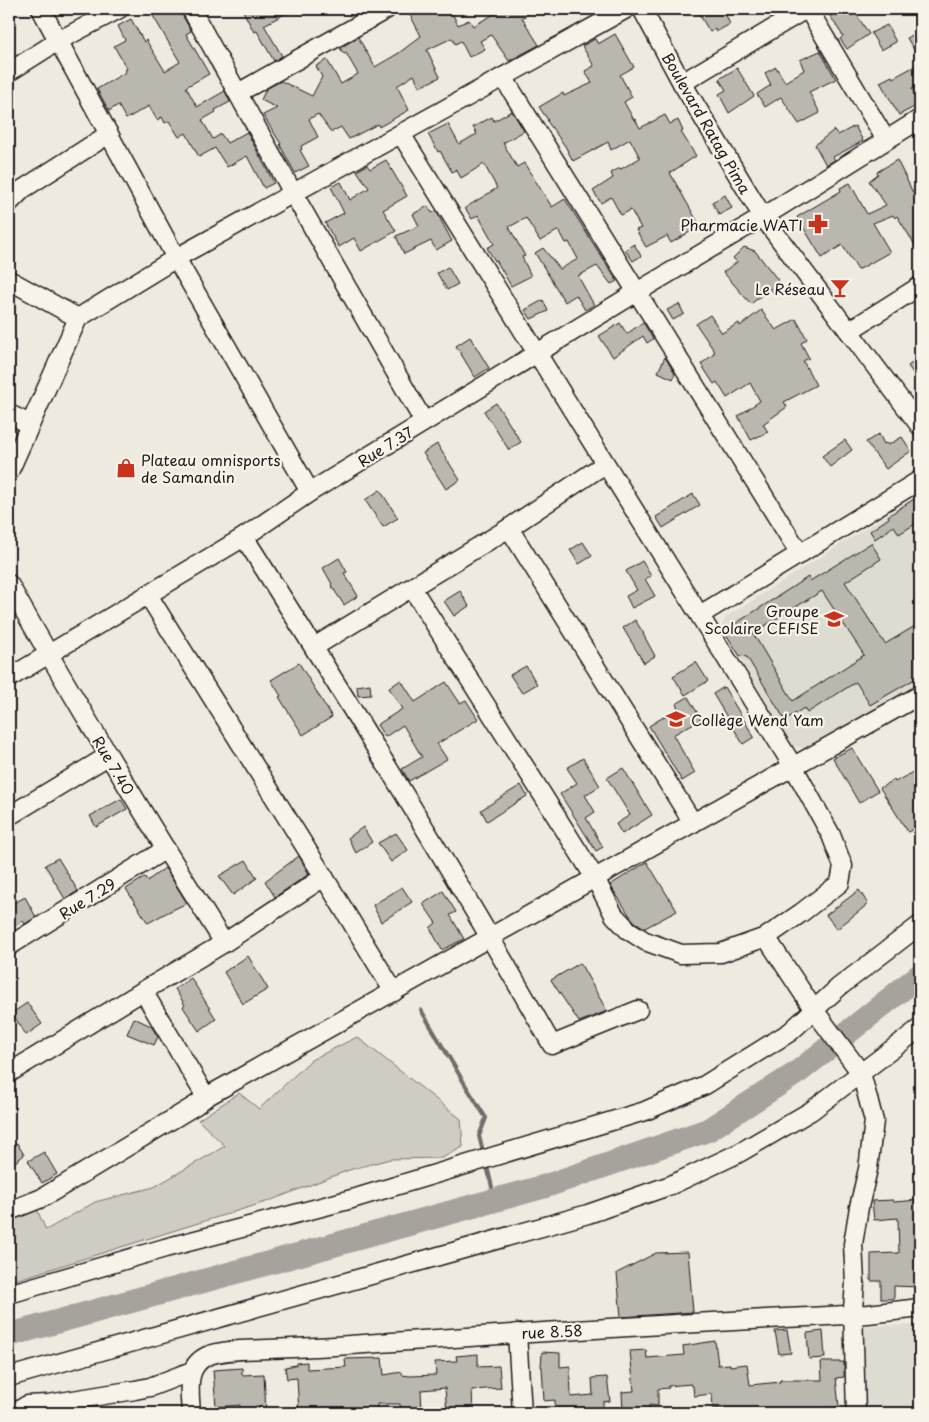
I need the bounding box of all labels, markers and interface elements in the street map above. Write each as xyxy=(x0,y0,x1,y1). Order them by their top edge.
street label: Boulevard Ratag Pima xyxy=(657,48,757,199)
place label: Pharmacie WATI xyxy=(680,213,803,236)
pharmacy icon: Pharmacie WATI xyxy=(807,213,829,235)
place label: Le Réseau xyxy=(755,277,825,300)
bar icon: Le Réseau xyxy=(829,277,851,299)
street label: Rue 7.37 xyxy=(353,420,417,472)
place label: Plateau omnisports de Samandin xyxy=(141,448,281,488)
shop icon: Plateau omnisports de Samandin xyxy=(115,457,137,479)
place label: Groupe Scolaire CEFISE xyxy=(704,599,819,639)
school or university icon: Groupe Scolaire CEFISE xyxy=(823,608,845,630)
school or university icon: Collège Wend Yam xyxy=(665,708,687,730)
place label: Collège Wend Yam xyxy=(691,708,824,731)
street label: Rue 7.40 xyxy=(87,731,141,799)
street label: Rue 7.29 xyxy=(54,872,120,924)
street label: rue 8.58 xyxy=(521,1318,583,1344)

